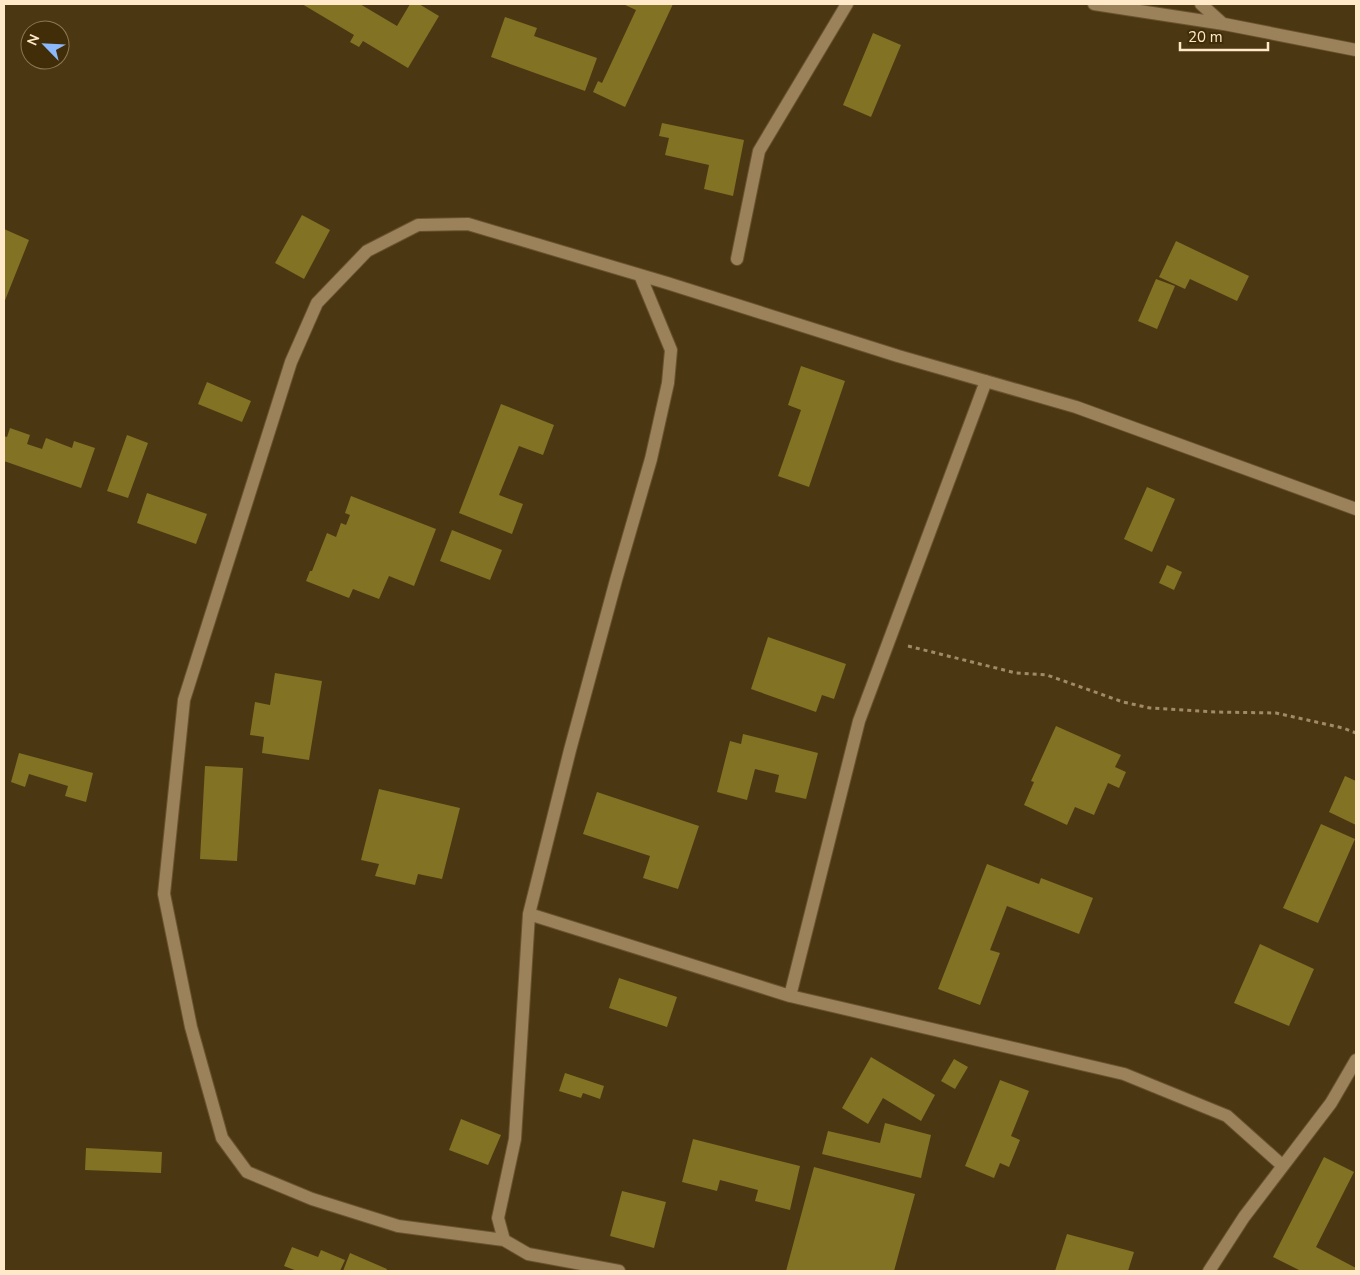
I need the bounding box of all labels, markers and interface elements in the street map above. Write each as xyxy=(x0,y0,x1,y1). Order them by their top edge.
north arrow xyxy=(20,20,70,70)
scale bar xyxy=(1180,20,1268,52)
text: 20 m xyxy=(1188,27,1223,47)
text: N xyxy=(23,31,44,49)

